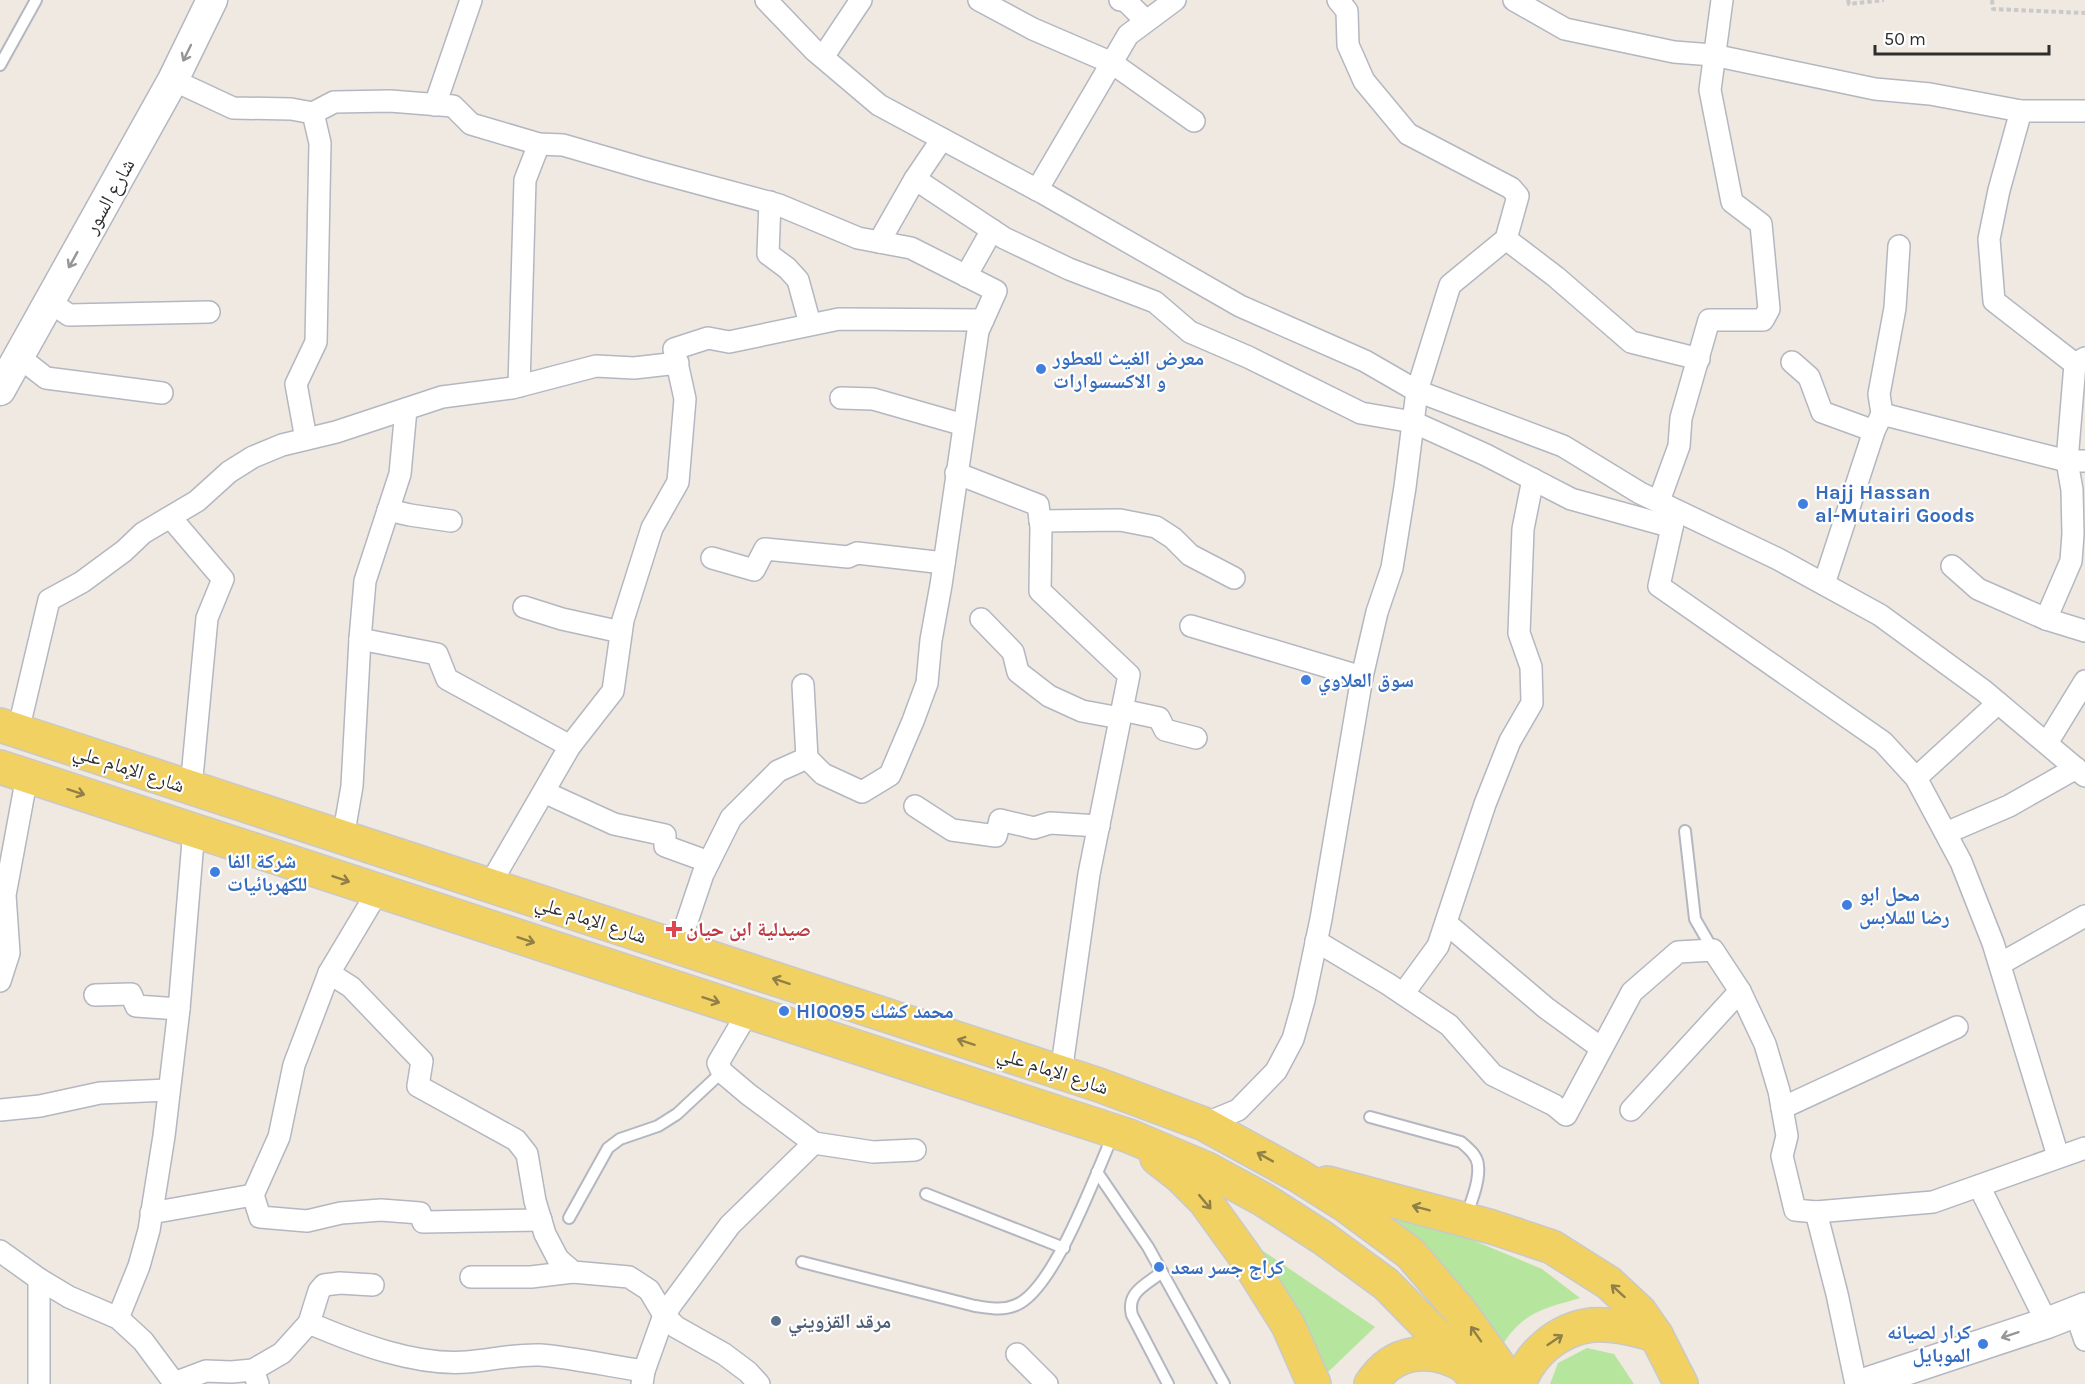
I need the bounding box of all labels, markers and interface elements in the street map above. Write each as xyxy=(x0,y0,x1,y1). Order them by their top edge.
scale bar xyxy=(1875,18,2049,56)
text: 50 m xyxy=(1884,28,1926,50)
one-way arrow xyxy=(180,43,192,61)
street label: شارع السور xyxy=(79,155,140,239)
one-way arrow xyxy=(67,251,78,269)
place label: معرض الغيث للعطور و الاكسسوارات xyxy=(1052,347,1204,393)
marker: معرض الغيث للعطور و الاكسسوارات xyxy=(1034,362,1048,376)
place label: Hajj Hassan al-Mutairi Goods xyxy=(1815,481,1975,527)
marker: Hajj Hassan al-Mutairi Goods xyxy=(1796,497,1810,511)
place label: سوق العلاوي xyxy=(1318,669,1414,696)
marker: سوق العلاوي xyxy=(1299,673,1313,687)
street label: شارع الإمام علي xyxy=(69,740,187,801)
one-way arrow xyxy=(66,787,85,798)
place label: شركة الفا للكهربائيات xyxy=(227,850,307,896)
marker: شركة الفا للكهربائيات xyxy=(208,865,222,879)
one-way arrow xyxy=(331,874,350,885)
place label: محل ابو رضا للملابس xyxy=(1859,883,1950,930)
street label: شارع الإمام علي xyxy=(531,891,649,952)
marker: محل ابو رضا للملابس xyxy=(1840,898,1854,912)
place label: صيدلية ابن حيان xyxy=(686,918,811,942)
marker: صيدلية ابن حيان xyxy=(667,922,681,936)
one-way arrow xyxy=(516,935,535,946)
one-way arrow xyxy=(772,975,791,986)
one-way arrow xyxy=(701,995,720,1006)
place label: Hl0095 محمد كشك xyxy=(796,1000,954,1023)
marker: Hl0095 محمد كشك xyxy=(777,1004,791,1018)
one-way arrow xyxy=(957,1036,976,1047)
street label: شارع الإمام علي xyxy=(993,1042,1111,1103)
one-way arrow xyxy=(1257,1151,1274,1163)
one-way arrow xyxy=(1198,1194,1211,1210)
one-way arrow xyxy=(1412,1202,1431,1214)
place label: كراج جسر سعد xyxy=(1171,1256,1284,1280)
marker: كراج جسر سعد xyxy=(1152,1260,1166,1274)
one-way arrow xyxy=(1611,1284,1626,1298)
place label: مرقد القزويني xyxy=(788,1310,891,1337)
marker: مرقد القزويني xyxy=(769,1314,783,1328)
place label: كرار لصيانه الموبايل xyxy=(1887,1321,1971,1368)
one-way arrow xyxy=(1470,1326,1482,1343)
one-way arrow xyxy=(2001,1330,2020,1341)
one-way arrow xyxy=(1546,1334,1562,1346)
marker: كرار لصيانه الموبايل xyxy=(1976,1337,1990,1351)

